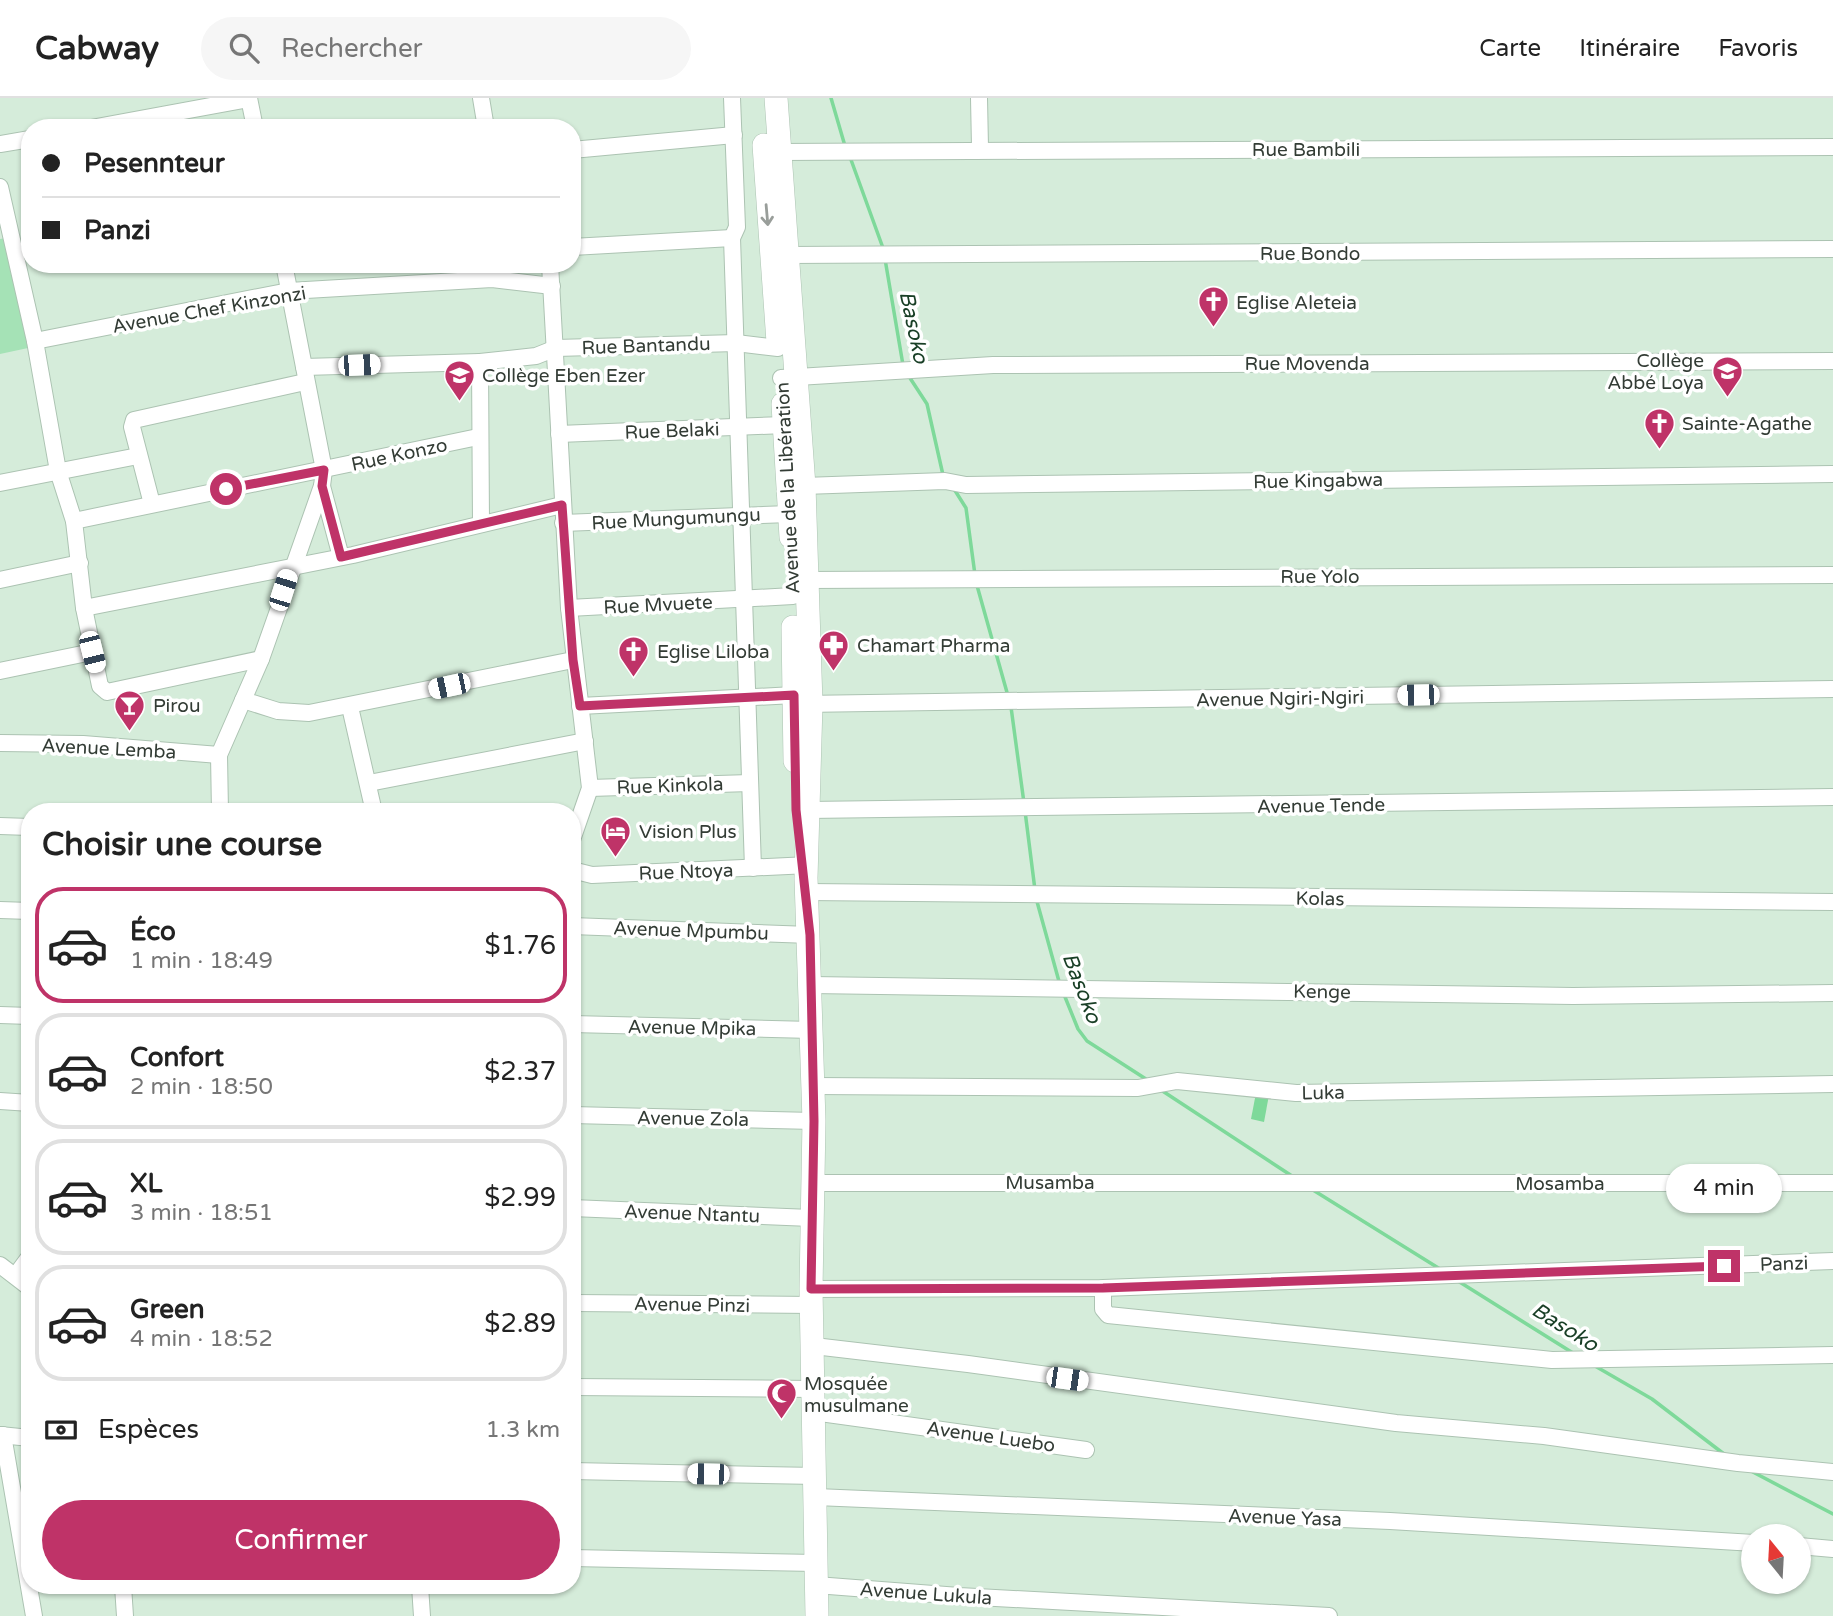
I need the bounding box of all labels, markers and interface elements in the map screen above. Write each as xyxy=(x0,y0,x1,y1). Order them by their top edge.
search box xyxy=(201,17,691,80)
text: Cabway xyxy=(35,29,159,68)
icon: search xyxy=(225,29,263,67)
text: Rechercher xyxy=(281,33,423,64)
text: Carte xyxy=(1479,34,1541,63)
text: Itinéraire xyxy=(1579,34,1680,63)
text: Favoris xyxy=(1718,34,1798,63)
street label: Rue Bambili xyxy=(1252,139,1360,161)
text: Pesennteur xyxy=(84,148,225,179)
one-way arrow xyxy=(761,203,774,226)
text: Panzi xyxy=(84,215,151,246)
street label: Rue Bondo xyxy=(1260,243,1360,265)
street label: Avenue Chef Kinzonzi xyxy=(111,282,308,338)
church icon: Eglise Aleteia xyxy=(1196,285,1230,329)
water label: Basoko xyxy=(894,289,934,367)
place label: Eglise Aleteia xyxy=(1236,292,1357,314)
street label: Rue Bantandu xyxy=(581,333,711,359)
place label: Collège Abbé Loya xyxy=(1607,350,1704,394)
street label: Rue Movenda xyxy=(1244,353,1370,375)
car xyxy=(338,354,381,376)
school or university icon: Collège Abbé Loya xyxy=(1710,354,1744,398)
school or university icon: Collège Eben Ezer xyxy=(442,358,476,402)
place label: Collège Eben Ezer xyxy=(482,365,646,387)
street label: Avenue de la Libération xyxy=(771,381,805,594)
church icon: Sainte-Agathe xyxy=(1642,406,1676,450)
place label: Sainte-Agathe xyxy=(1682,413,1812,435)
street label: Rue Belaki xyxy=(624,418,720,444)
street label: Rue Konzo xyxy=(349,434,449,476)
street label: Rue Kingabwa xyxy=(1253,469,1383,493)
route start xyxy=(210,473,242,505)
street label: Rue Mungumungu xyxy=(591,504,761,534)
street label: Rue Yolo xyxy=(1280,566,1360,588)
car xyxy=(267,567,300,613)
street label: Rue Mvuete xyxy=(603,591,713,619)
pharmacy icon: Chamart Pharma xyxy=(817,628,851,672)
car xyxy=(77,629,108,675)
church icon: Eglise Liloba xyxy=(617,634,651,678)
place label: Chamart Pharma xyxy=(857,635,1010,657)
place label: Eglise Liloba xyxy=(657,641,770,663)
car xyxy=(427,671,472,701)
car xyxy=(1397,684,1440,706)
street label: Avenue Ngiri-Ngiri xyxy=(1196,687,1364,711)
bar icon: Pirou xyxy=(113,688,147,732)
place label: Pirou xyxy=(153,695,200,717)
street label: Avenue Lemba xyxy=(41,734,177,764)
street label: Rue Kinkola xyxy=(616,773,724,799)
street label: Avenue Tende xyxy=(1257,794,1385,818)
hotel icon: Vision Plus xyxy=(599,814,633,858)
place label: Vision Plus xyxy=(639,821,737,843)
text: Choisir une course xyxy=(42,826,322,864)
street label: Rue Ntoya xyxy=(638,859,734,885)
street label: Kolas xyxy=(1295,888,1345,910)
icon: car xyxy=(46,914,109,977)
text: Éco xyxy=(130,916,176,947)
street label: Avenue Mpumbu xyxy=(613,917,769,945)
text: $1.76 xyxy=(484,930,556,961)
text: 1 min · 18:49 xyxy=(130,947,273,975)
water label: Basoko xyxy=(1057,950,1107,1028)
street label: Kenge xyxy=(1293,980,1351,1004)
street label: Avenue Mpika xyxy=(627,1016,757,1040)
icon: car xyxy=(46,1040,109,1103)
text: Confort xyxy=(130,1042,224,1073)
text: $2.37 xyxy=(484,1056,556,1087)
text: 2 min · 18:50 xyxy=(130,1073,273,1101)
street label: Luka xyxy=(1301,1082,1345,1104)
street label: Avenue Zola xyxy=(637,1107,749,1131)
callout: 4 min xyxy=(1666,1164,1782,1214)
icon: car xyxy=(46,1166,109,1229)
text: XL xyxy=(130,1168,162,1199)
street label: Musamba xyxy=(1005,1172,1095,1194)
street label: Mosamba xyxy=(1515,1173,1605,1195)
text: 4 min xyxy=(1693,1174,1755,1202)
text: $2.99 xyxy=(484,1182,556,1213)
text: 3 min · 18:51 xyxy=(130,1199,273,1227)
street label: Avenue Ntantu xyxy=(624,1201,760,1227)
route end xyxy=(1708,1250,1740,1282)
street label: Panzi xyxy=(1759,1252,1809,1276)
icon: car xyxy=(46,1292,109,1355)
street label: Avenue Pinzi xyxy=(634,1293,750,1317)
text: Green xyxy=(130,1294,205,1325)
water label: Basoko xyxy=(1527,1297,1603,1358)
text: $2.89 xyxy=(484,1308,556,1339)
text: 4 min · 18:52 xyxy=(130,1325,273,1353)
car xyxy=(1045,1366,1090,1392)
place label: Mosquée musulmane xyxy=(804,1373,909,1417)
mosque icon: Mosquée musulmane xyxy=(764,1377,798,1421)
icon: cash xyxy=(42,1411,80,1449)
text: Espèces xyxy=(98,1414,199,1445)
text: 1.3 km xyxy=(486,1416,560,1444)
street label: Avenue Luebo xyxy=(925,1417,1057,1457)
car xyxy=(687,1463,730,1485)
button: Confirmer xyxy=(42,1500,560,1580)
street label: Avenue Yasa xyxy=(1228,1505,1342,1531)
north arrow xyxy=(1741,1524,1811,1594)
map controls xyxy=(1741,1524,1811,1594)
street label: Avenue Lukula xyxy=(859,1578,993,1610)

